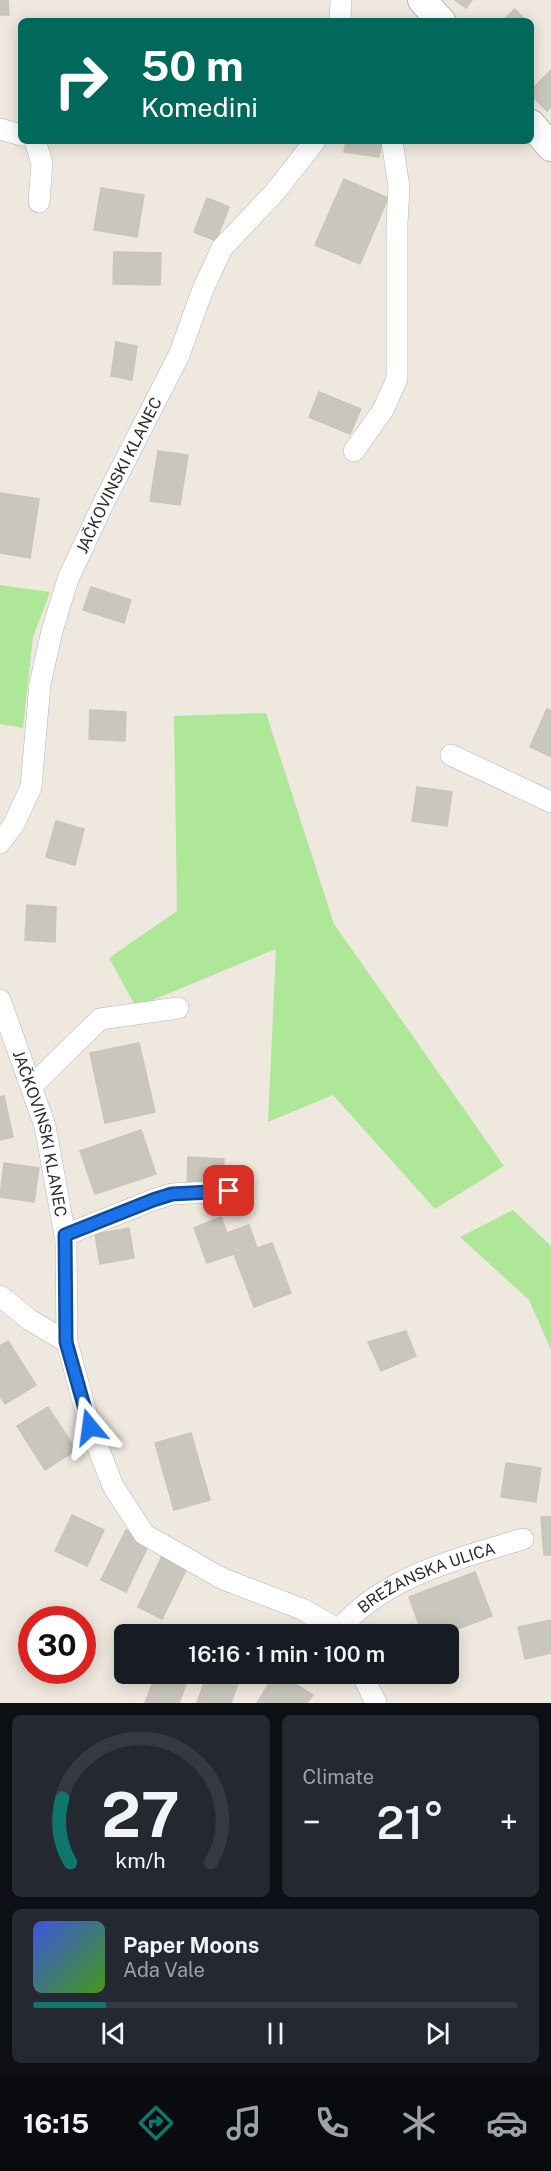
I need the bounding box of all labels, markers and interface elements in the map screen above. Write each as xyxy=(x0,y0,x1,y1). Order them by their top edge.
text: 50 m xyxy=(141,41,244,90)
icon: right xyxy=(42,42,120,120)
text: Komedini xyxy=(141,91,258,123)
street label: JAČKOVINSKI KLANEC xyxy=(72,394,166,557)
street label: JAČKOVINSKI KLANEC xyxy=(9,1048,70,1219)
pin xyxy=(203,1165,254,1216)
icon: arrive xyxy=(212,1174,245,1207)
position arrow xyxy=(58,1395,122,1459)
street label: BREŽANSKA ULICA xyxy=(354,1539,498,1617)
speed limit sign: 30 xyxy=(18,1606,96,1684)
text: 16:16 · 1 min · 100 m xyxy=(188,1641,385,1667)
text: Climate xyxy=(303,1765,374,1789)
text: 27 xyxy=(101,1778,180,1851)
text: 21° xyxy=(376,1796,444,1849)
text: − xyxy=(303,1803,321,1841)
text: + xyxy=(500,1803,518,1841)
text: km/h xyxy=(116,1848,166,1873)
text: Paper Moons xyxy=(123,1932,259,1958)
text: Ada Vale xyxy=(123,1958,205,1982)
icon: previous xyxy=(97,2017,130,2050)
icon: pause xyxy=(259,2017,292,2050)
icon: next xyxy=(421,2017,454,2050)
icon: directions xyxy=(135,2102,177,2144)
icon: music xyxy=(223,2102,265,2144)
icon: phone xyxy=(311,2102,353,2144)
icon: climate xyxy=(398,2102,440,2144)
icon: car xyxy=(486,2102,528,2144)
text: 16:15 xyxy=(23,2107,89,2139)

